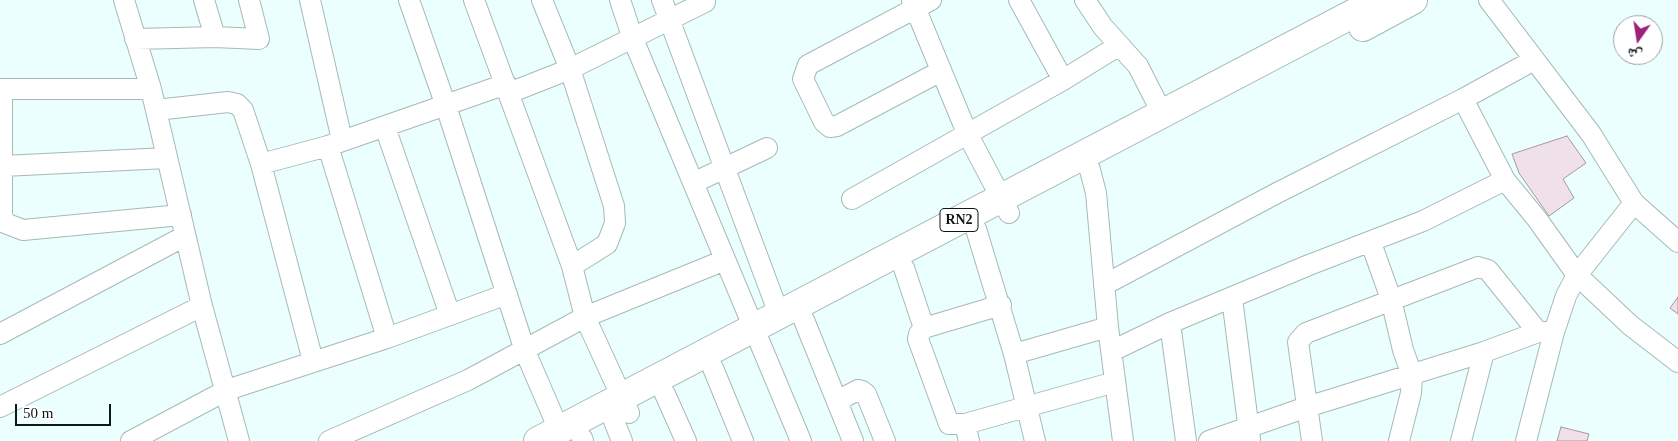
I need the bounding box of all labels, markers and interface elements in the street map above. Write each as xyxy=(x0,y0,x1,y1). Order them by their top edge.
north arrow xyxy=(1613,15,1663,65)
text: ش xyxy=(1626,45,1644,63)
road number: RN2 xyxy=(940,208,978,232)
scale bar xyxy=(18,394,114,426)
text: 50 m xyxy=(23,405,53,421)

